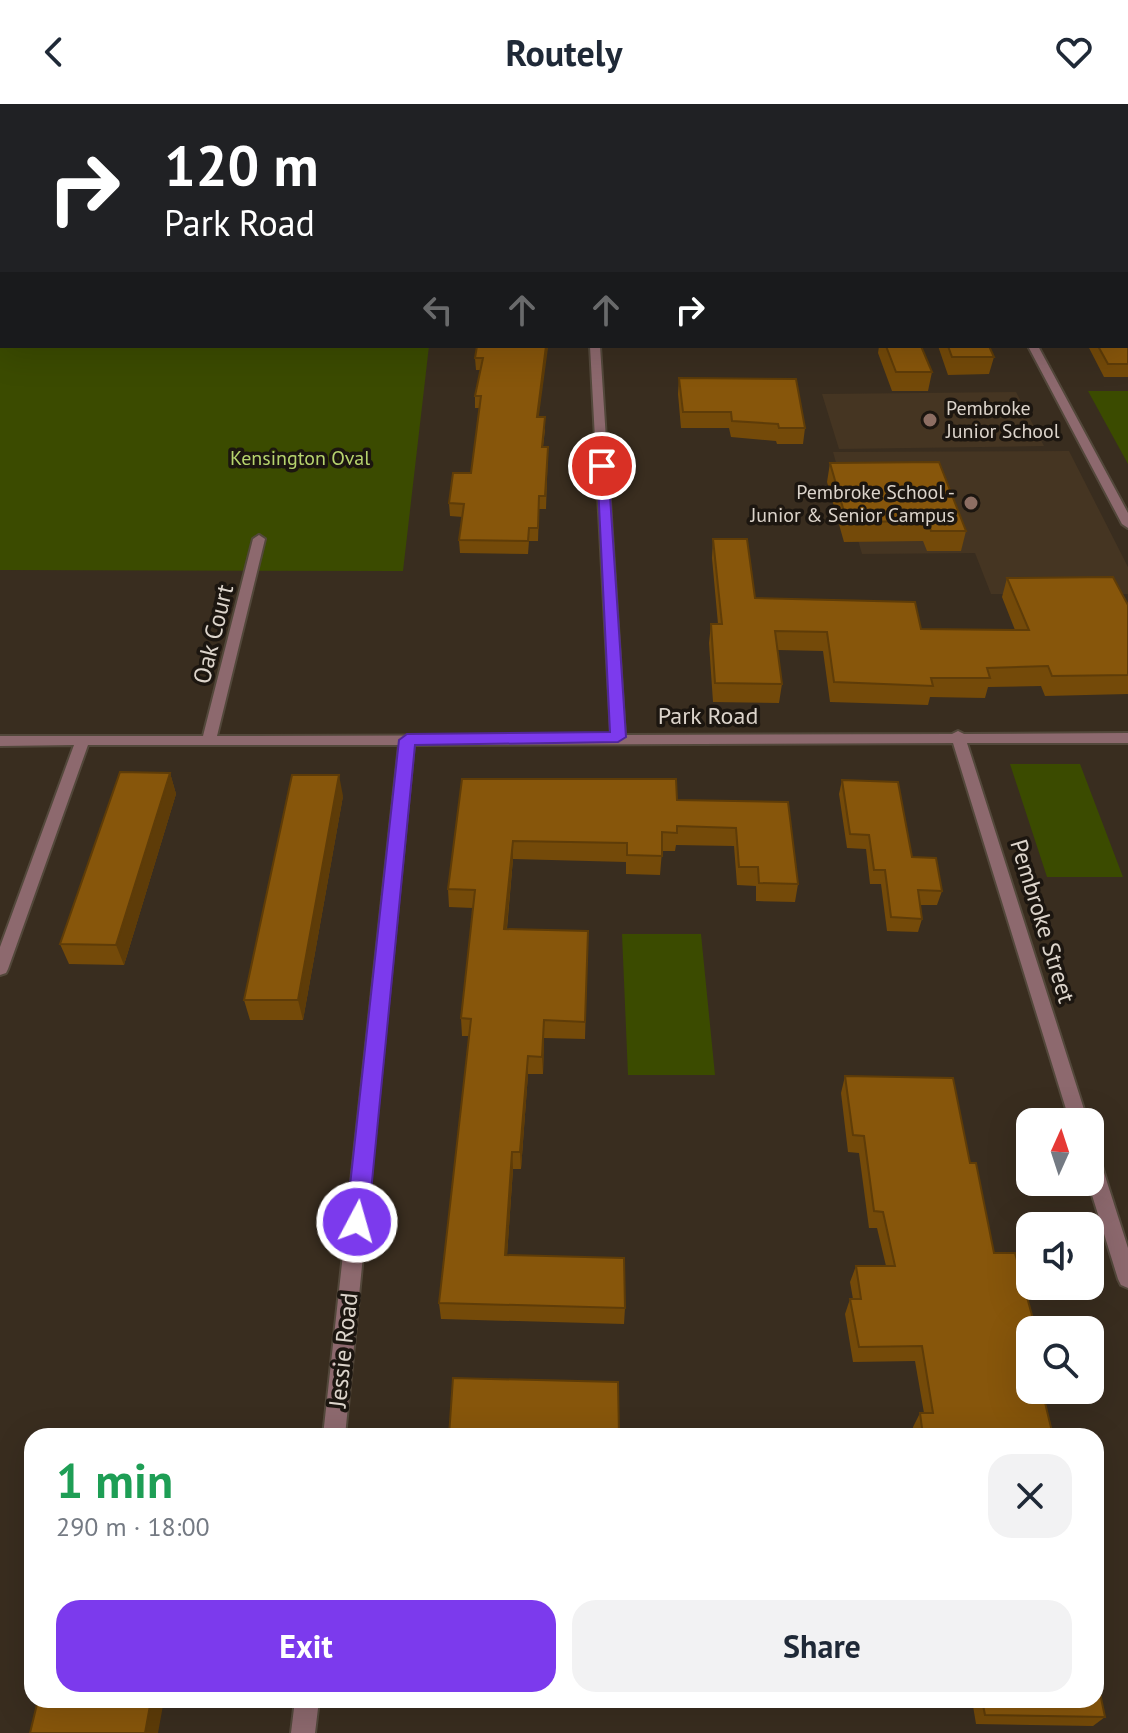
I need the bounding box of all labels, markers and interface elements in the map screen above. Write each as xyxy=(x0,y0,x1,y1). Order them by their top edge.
text: Routely xyxy=(505,29,623,76)
icon: back xyxy=(32,30,76,74)
icon: heart xyxy=(1052,30,1096,74)
text: 120 m xyxy=(164,129,319,201)
icon: right xyxy=(32,136,136,240)
text: Park Road xyxy=(164,199,315,246)
icon: left xyxy=(416,288,460,332)
icon: ahead xyxy=(500,288,544,332)
icon: ahead xyxy=(584,288,628,332)
icon: right xyxy=(668,288,712,332)
place label: Pembroke Junior School xyxy=(945,395,1060,444)
marker: Pembroke Junior School xyxy=(921,411,939,429)
pin xyxy=(568,432,636,500)
icon: arrive xyxy=(580,444,624,488)
park label: Kensington Oval xyxy=(230,445,370,471)
place label: Pembroke School - Junior & Senior Campus xyxy=(749,479,955,528)
marker: Pembroke School - Junior & Senior Campus xyxy=(962,494,980,512)
street label: Oak Court xyxy=(186,581,240,687)
street label: Park Road xyxy=(658,700,758,731)
street label: Pembroke Street xyxy=(1003,836,1083,1006)
north arrow xyxy=(1016,1108,1104,1196)
map controls xyxy=(1016,1108,1104,1404)
position arrow xyxy=(315,1180,399,1264)
button: sound xyxy=(1016,1212,1104,1300)
street label: Jessie Road xyxy=(321,1291,364,1410)
button: search xyxy=(1016,1316,1104,1404)
text: 1 min xyxy=(56,1449,173,1511)
button: close xyxy=(988,1454,1072,1538)
text: 290 m · 18:00 xyxy=(56,1510,210,1543)
button: Exit xyxy=(56,1600,556,1692)
button: Share xyxy=(572,1600,1072,1692)

